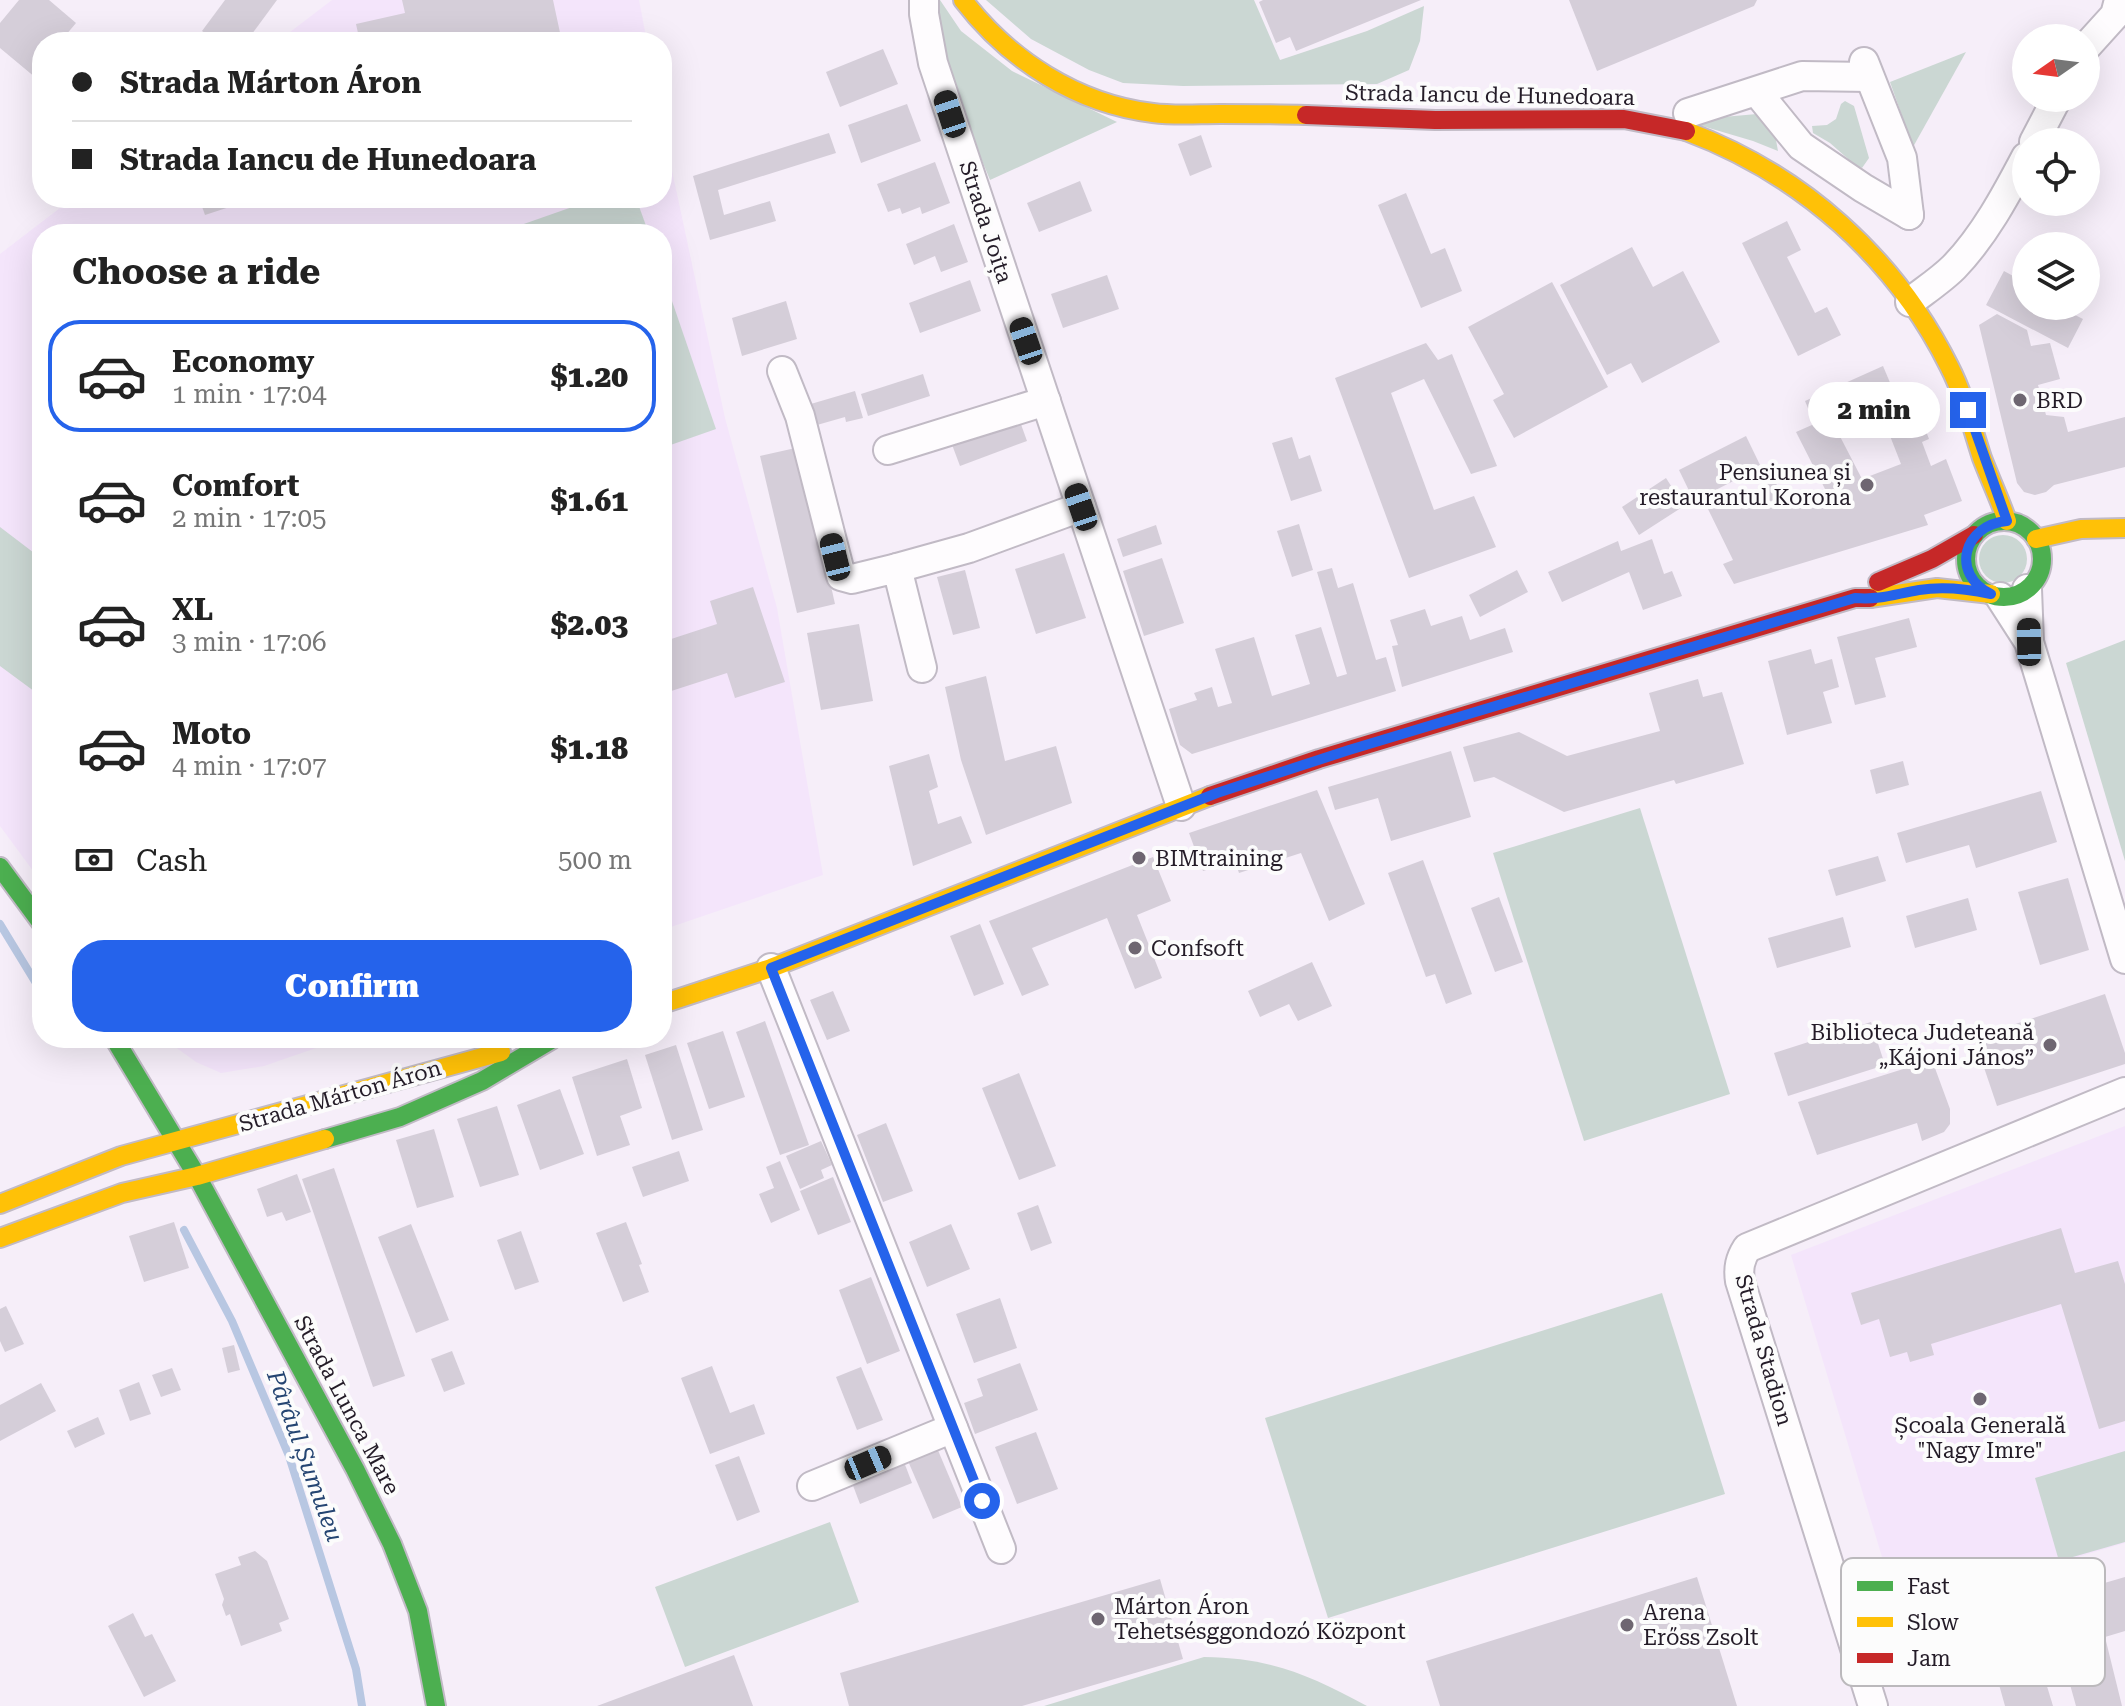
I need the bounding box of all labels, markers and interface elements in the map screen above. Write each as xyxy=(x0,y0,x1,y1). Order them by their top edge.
north arrow xyxy=(2012,24,2100,112)
map controls xyxy=(2012,24,2100,320)
text: Strada Márton Áron xyxy=(120,65,421,100)
street label: Strada Iancu de Hunedoara xyxy=(1345,80,1635,110)
car xyxy=(931,87,969,141)
button: locate xyxy=(2012,128,2100,216)
text: Strada Iancu de Hunedoara xyxy=(120,142,536,177)
street label: Strada Joița xyxy=(953,158,1017,287)
button: layers xyxy=(2012,232,2100,320)
text: Choose a ride xyxy=(72,251,320,293)
car xyxy=(1007,314,1045,368)
icon: car xyxy=(76,340,148,412)
text: Economy xyxy=(172,344,314,379)
text: $1.20 xyxy=(551,359,628,394)
text: 1 min · 17:04 xyxy=(172,379,327,409)
callout: 2 min xyxy=(1808,382,1940,438)
place label: BRD xyxy=(2036,388,2083,413)
marker: BRD xyxy=(2011,391,2029,409)
route end xyxy=(1950,392,1986,428)
text: 2 min xyxy=(1837,395,1911,425)
place label: Pensiunea și restaurantul Korona xyxy=(1639,460,1851,510)
icon: car xyxy=(76,464,148,536)
text: Comfort xyxy=(172,468,299,503)
marker: Pensiunea și restaurantul Korona xyxy=(1858,476,1876,494)
car xyxy=(1062,480,1100,534)
text: $1.61 xyxy=(551,483,628,518)
text: 2 min · 17:05 xyxy=(172,503,327,533)
car xyxy=(818,531,852,583)
icon: car xyxy=(76,588,148,660)
text: XL xyxy=(172,592,213,627)
text: $2.03 xyxy=(551,607,628,642)
car xyxy=(2017,618,2041,666)
text: 3 min · 17:06 xyxy=(172,627,327,657)
icon: car xyxy=(76,712,148,784)
text: Moto xyxy=(172,716,251,751)
text: $1.18 xyxy=(551,731,628,766)
text: 4 min · 17:07 xyxy=(172,751,327,781)
icon: cash xyxy=(72,838,116,882)
text: Cash xyxy=(136,843,207,878)
text: 500 m xyxy=(558,845,632,875)
place label: BIMtraining xyxy=(1155,846,1283,871)
marker: BIMtraining xyxy=(1130,849,1148,867)
place label: Confsoft xyxy=(1151,936,1244,961)
marker: Confsoft xyxy=(1126,939,1144,957)
button: Confirm xyxy=(72,940,632,1032)
place label: Biblioteca Județeană „Kájoni János” xyxy=(1811,1020,2034,1070)
marker: Biblioteca Județeană „Kájoni János” xyxy=(2041,1036,2059,1054)
street label: Strada Márton Áron xyxy=(236,1054,444,1137)
street label: Strada Stadion xyxy=(1730,1272,1798,1428)
street label: Strada Lunca Mare xyxy=(289,1311,405,1499)
water label: Pârâul Șumuleu xyxy=(259,1366,349,1546)
marker: Școala Generală "Nagy Imre" xyxy=(1971,1390,1989,1408)
place label: Școala Generală "Nagy Imre" xyxy=(1894,1413,2066,1463)
car xyxy=(841,1443,895,1483)
route start xyxy=(964,1483,1000,1519)
legend xyxy=(1841,1558,2105,1686)
text: Fast xyxy=(1907,1574,1950,1599)
place label: Márton Áron Tehetsésggondozó Központ xyxy=(1114,1593,1406,1644)
place label: Arena Erőss Zsolt xyxy=(1643,1600,1759,1650)
marker: Márton Áron Tehetsésggondozó Központ xyxy=(1089,1610,1107,1628)
text: Slow xyxy=(1907,1610,1960,1635)
marker: Arena Erőss Zsolt xyxy=(1618,1616,1636,1634)
text: Jam xyxy=(1907,1646,1951,1671)

